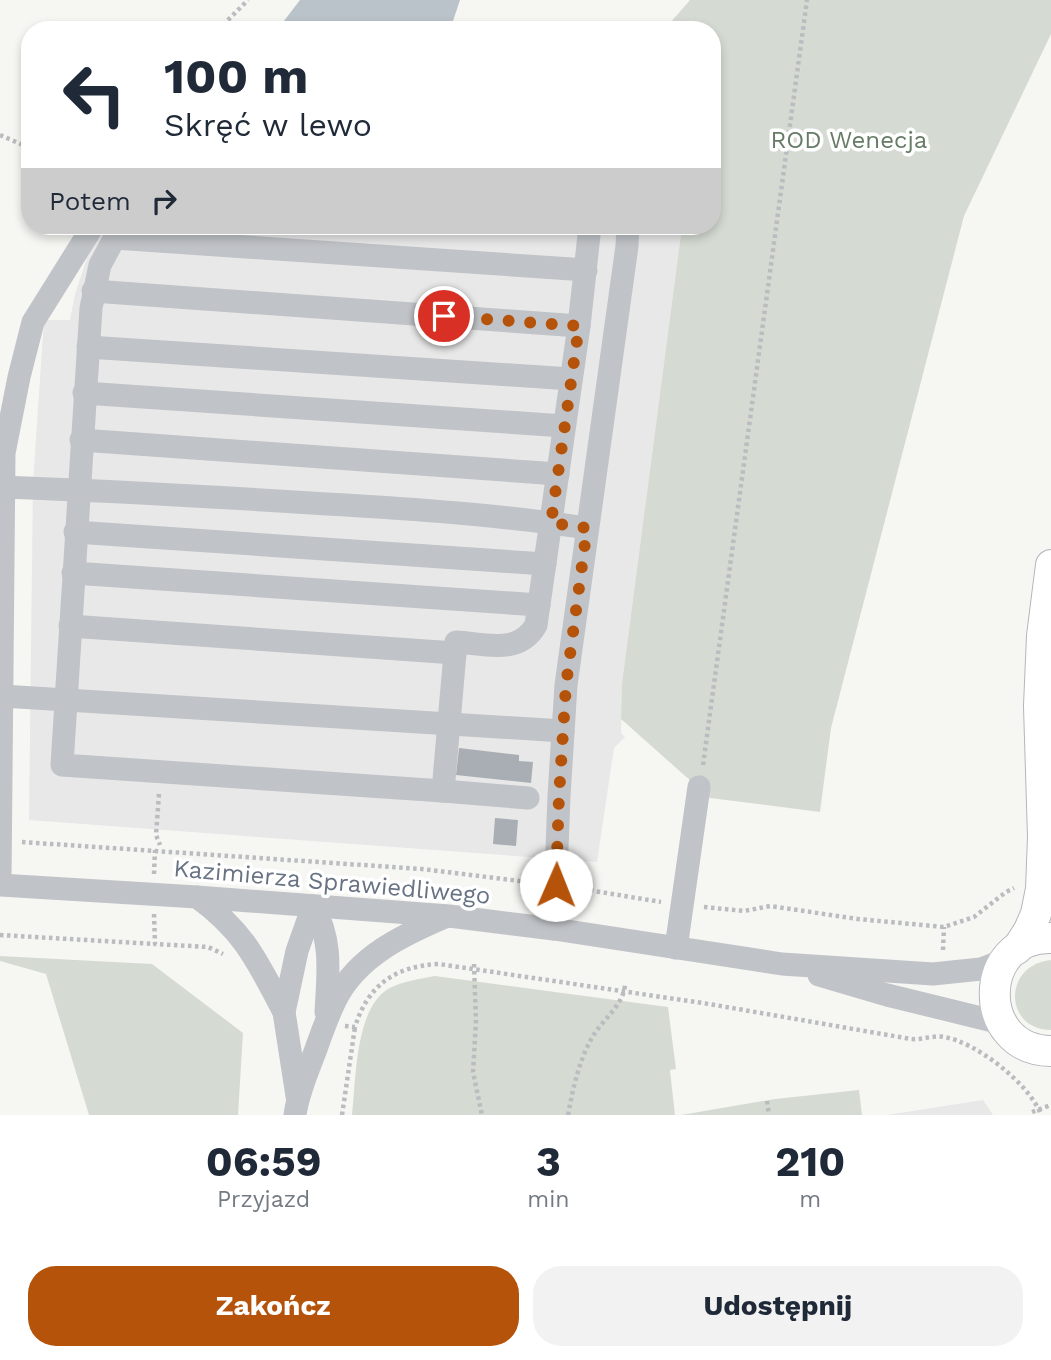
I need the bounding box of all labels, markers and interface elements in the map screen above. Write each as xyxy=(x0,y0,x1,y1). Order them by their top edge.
text: 100 m xyxy=(164,47,308,105)
icon: left xyxy=(49,49,140,140)
text: Skręć w lewo xyxy=(164,106,372,144)
park label: ROD Wenecja xyxy=(771,126,927,154)
icon: right xyxy=(145,182,183,220)
text: Potem xyxy=(49,186,131,216)
pin xyxy=(414,286,474,346)
icon: arrive xyxy=(425,297,463,335)
position arrow xyxy=(519,848,593,922)
street label: Kazimierza Sprawiedliwego xyxy=(172,854,492,910)
text: 06:59 xyxy=(206,1137,322,1186)
text: 3 xyxy=(536,1137,561,1186)
text: 210 xyxy=(775,1137,845,1186)
text: Przyjazd xyxy=(217,1186,310,1213)
text: min xyxy=(527,1186,570,1213)
text: m xyxy=(799,1186,821,1213)
button: Zakończ xyxy=(28,1266,519,1346)
button: Udostępnij xyxy=(533,1266,1023,1346)

